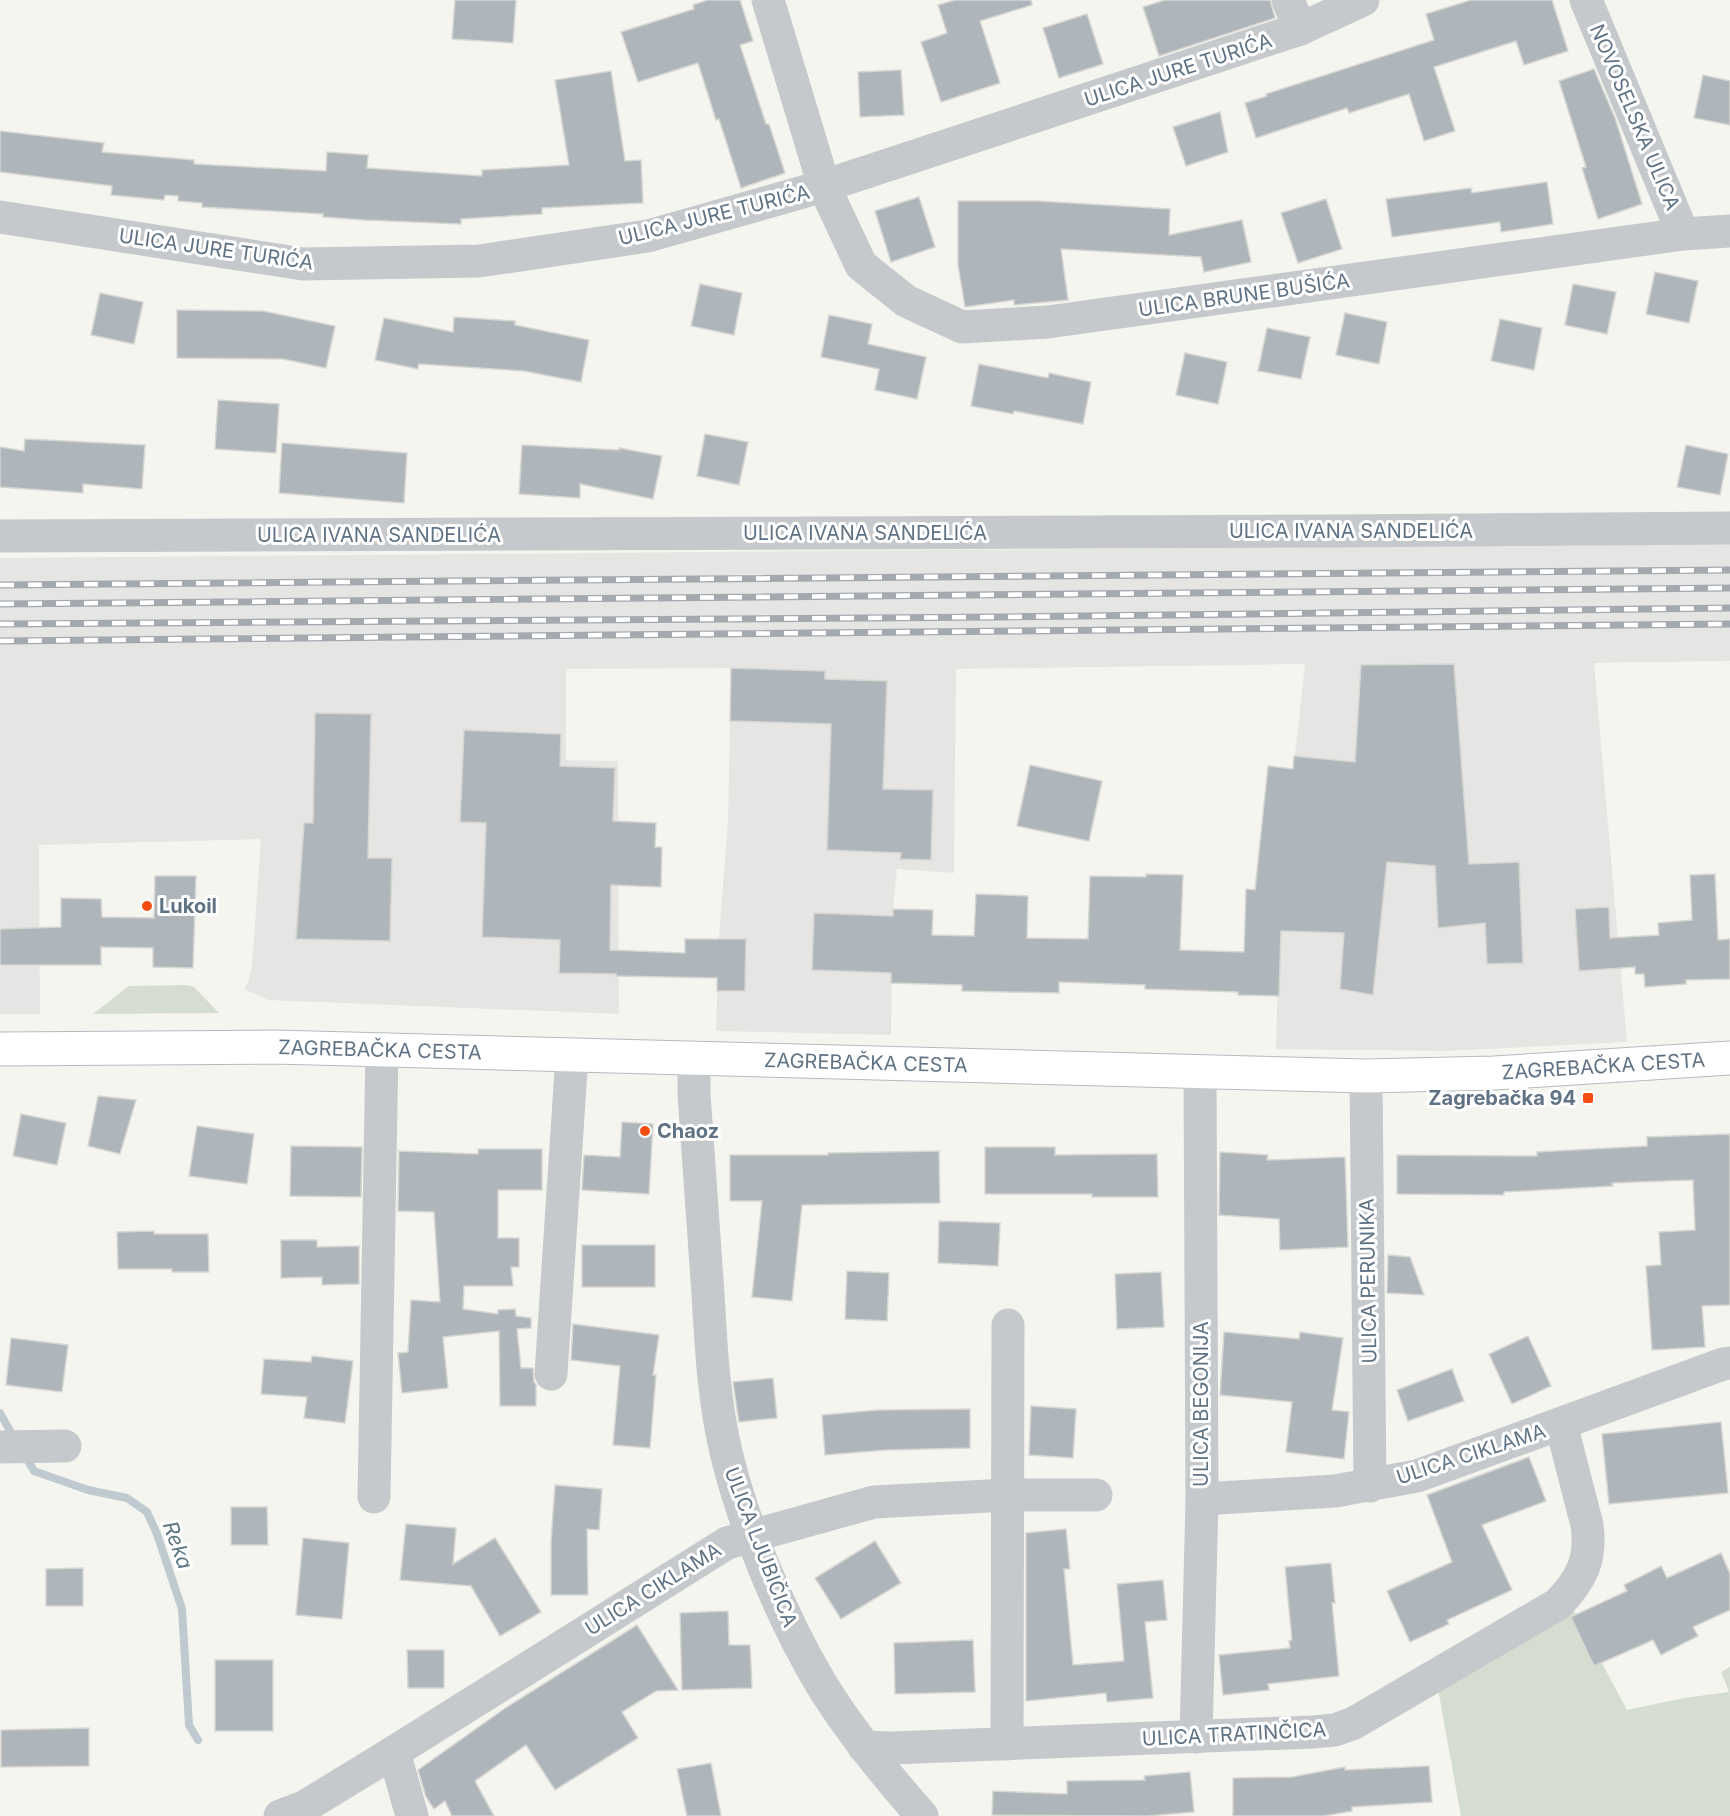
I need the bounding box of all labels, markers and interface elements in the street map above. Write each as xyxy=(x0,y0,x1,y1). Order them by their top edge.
street label: NOVOSELSKA ULICA xyxy=(1585,20,1685,214)
street label: ULICA JURE TURIĆA xyxy=(1081,27,1275,112)
street label: ULICA JURE TURIĆA xyxy=(616,179,812,250)
street label: ULICA JURE TURIĆA xyxy=(117,222,315,275)
street label: ULICA BRUNE BUŠIĆA xyxy=(1137,267,1351,322)
street label: ULICA IVANA SANDELIĆA xyxy=(1229,518,1473,543)
street label: ULICA IVANA SANDELIĆA xyxy=(743,520,987,545)
street label: ULICA IVANA SANDELIĆA xyxy=(257,522,501,547)
place label: Lukoil xyxy=(159,894,217,918)
marker: Lukoil xyxy=(140,899,154,913)
street label: ZAGREBAČKA CESTA xyxy=(278,1035,482,1064)
street label: ZAGREBAČKA CESTA xyxy=(764,1048,968,1077)
street label: ZAGREBAČKA CESTA xyxy=(1501,1048,1706,1084)
place label: Zagrebačka 94 xyxy=(1428,1086,1576,1110)
marker: Zagrebačka 94 xyxy=(1581,1091,1595,1105)
place label: Chaoz xyxy=(657,1119,719,1143)
marker: Chaoz xyxy=(638,1124,652,1138)
street label: ULICA PERUNIKA xyxy=(1355,1198,1381,1364)
street label: ULICA BEGONIJA xyxy=(1189,1321,1213,1487)
street label: ULICA CIKLAMA xyxy=(1393,1418,1549,1489)
street label: ULICA LJUBIČICA xyxy=(719,1464,803,1630)
water label: Reka xyxy=(158,1518,198,1573)
street label: ULICA CIKLAMA xyxy=(581,1537,726,1640)
street label: ULICA TRATINČICA xyxy=(1141,1717,1327,1751)

